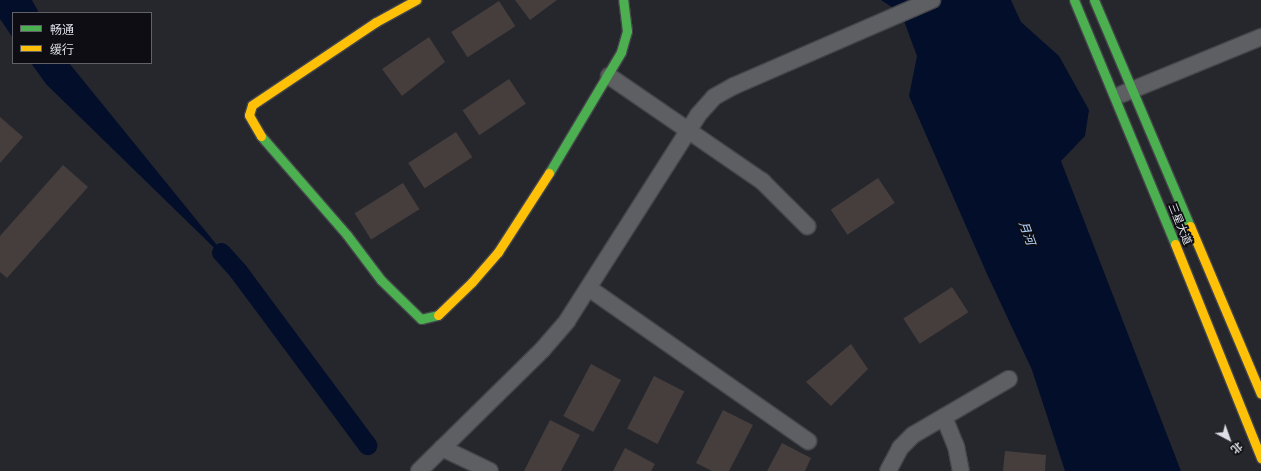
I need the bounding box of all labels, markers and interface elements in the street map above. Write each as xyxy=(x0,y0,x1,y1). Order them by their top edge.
legend xyxy=(12,12,152,64)
text: 畅通 xyxy=(50,22,74,37)
text: 缓行 xyxy=(50,42,74,57)
street label: 三星大道 xyxy=(1166,201,1194,247)
water label: 月河 xyxy=(1016,219,1038,247)
north arrow xyxy=(1209,419,1249,459)
text: 北 xyxy=(1228,439,1246,457)

